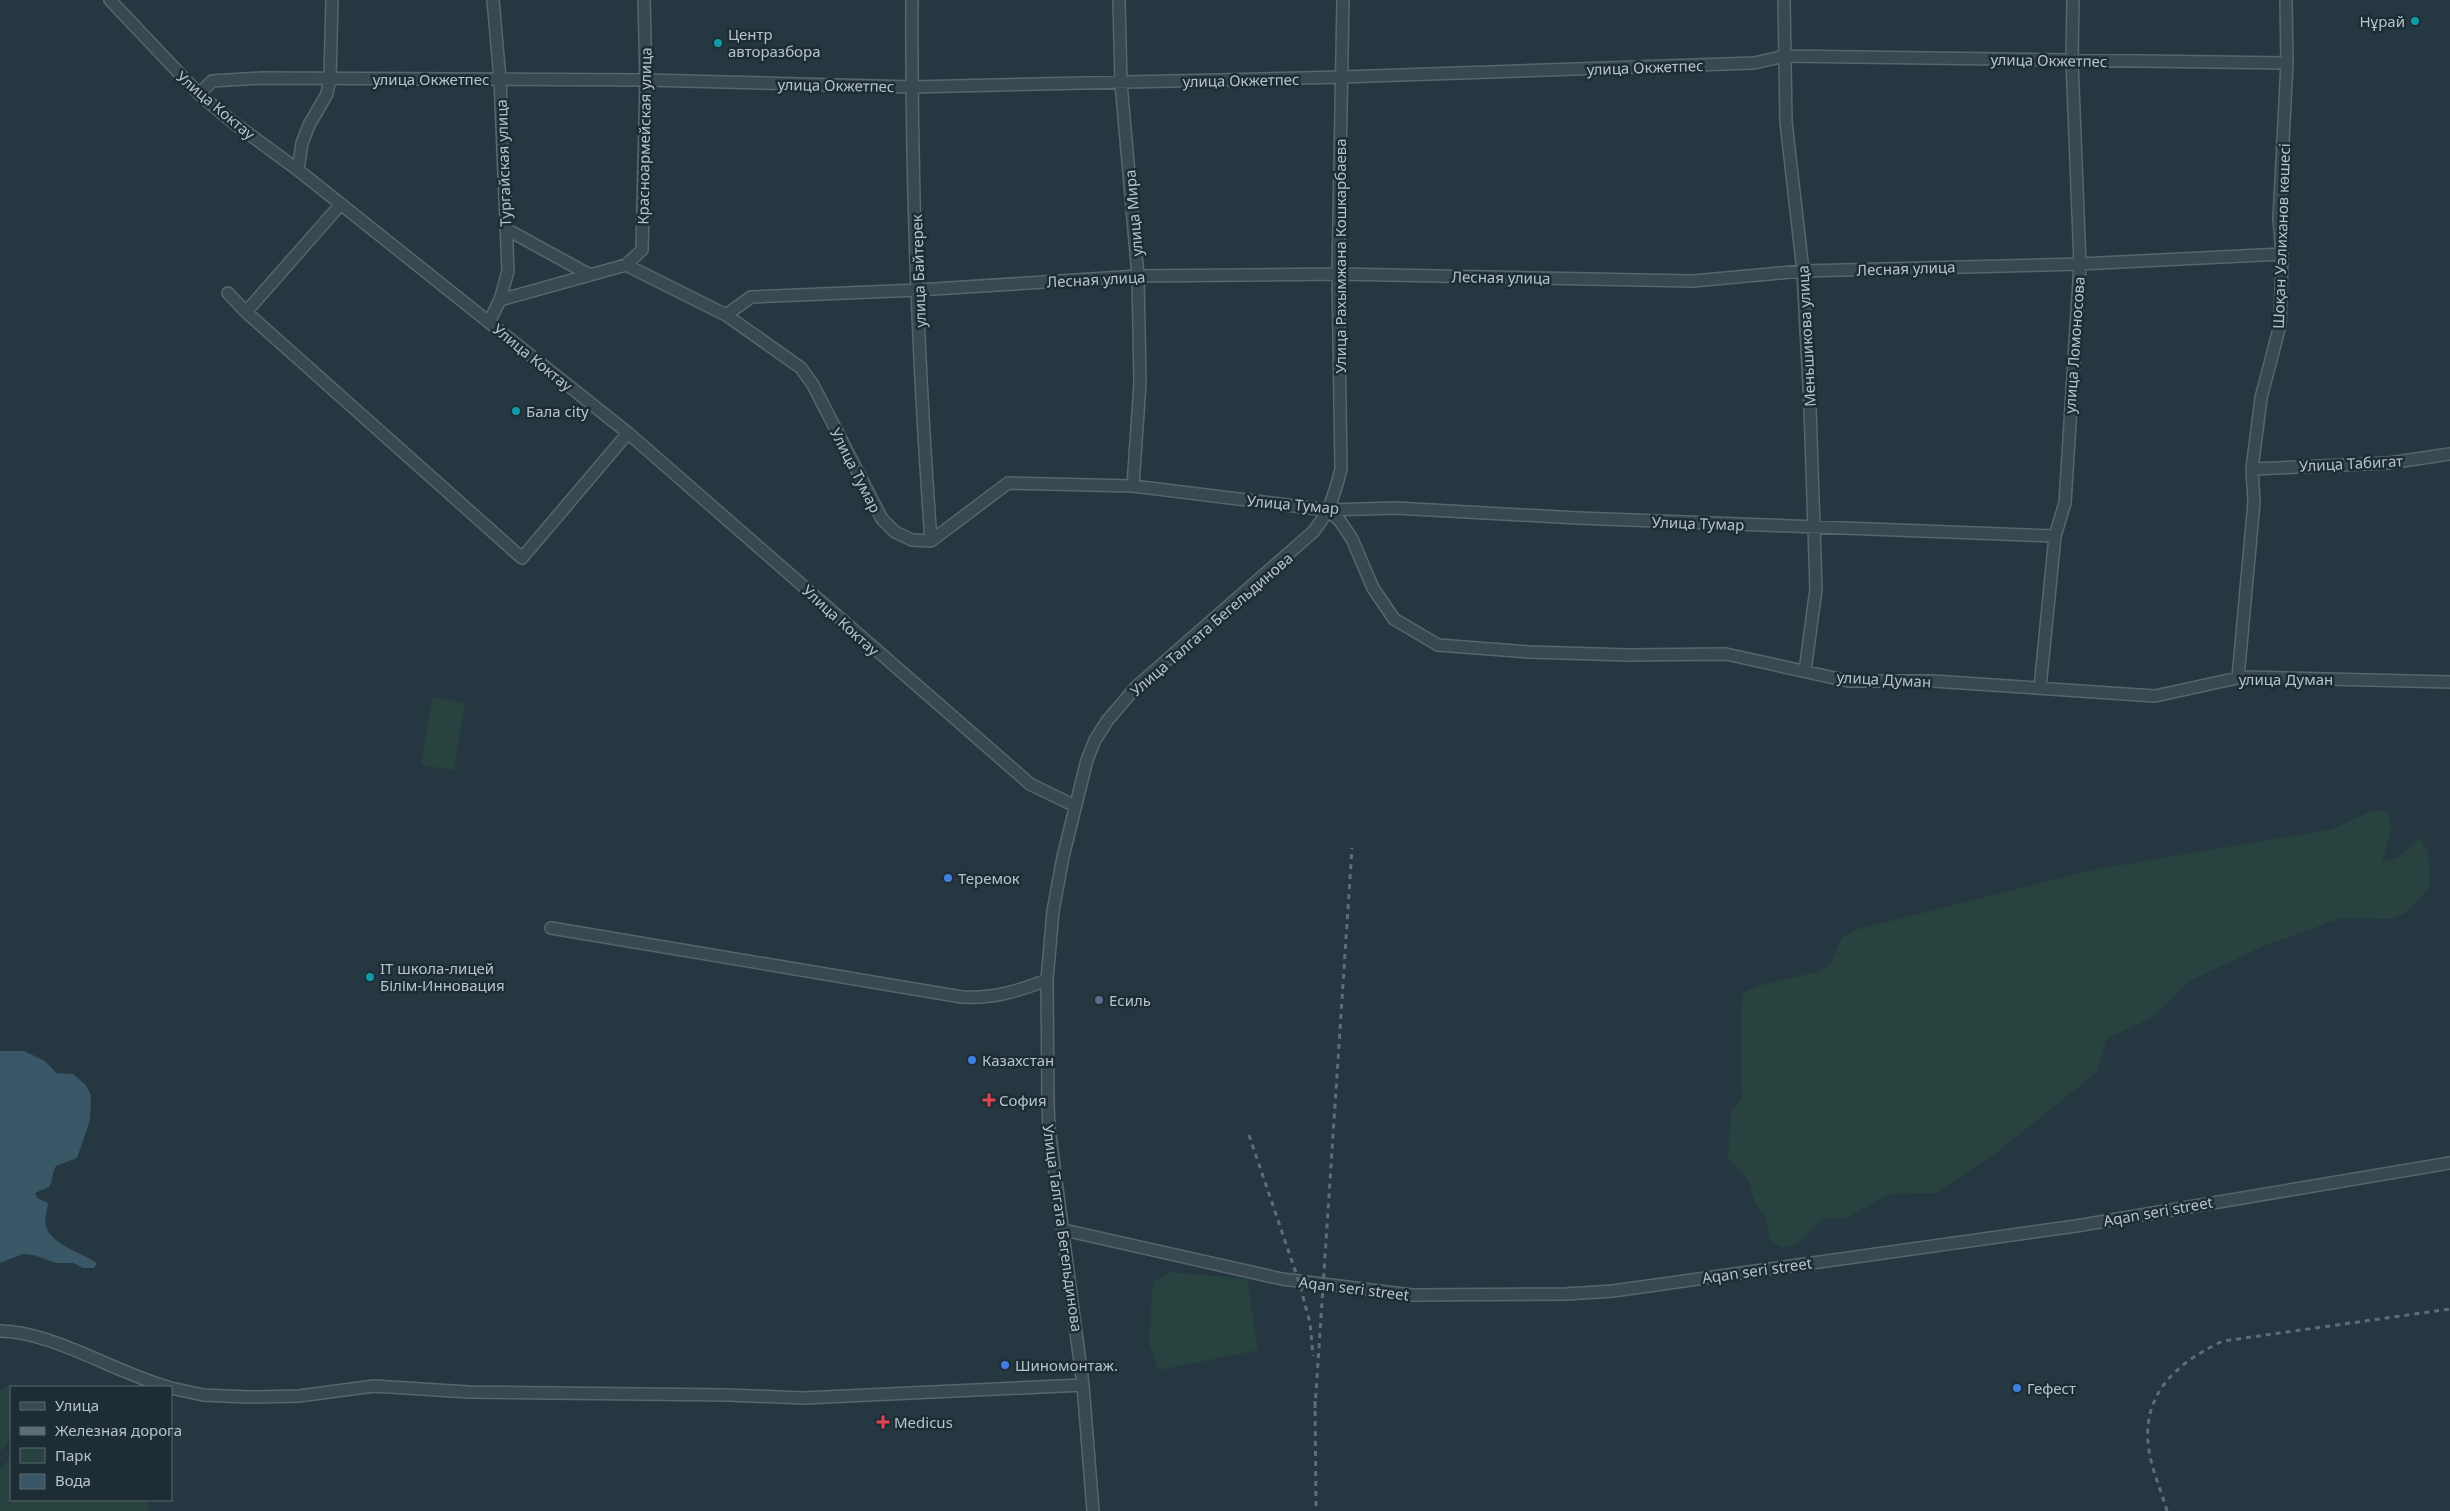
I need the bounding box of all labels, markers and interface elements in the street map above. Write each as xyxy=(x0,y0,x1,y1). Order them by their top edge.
place label: Нұрай xyxy=(2359,11,2405,31)
marker: Нұрай xyxy=(2409,15,2421,27)
place label: Центр авторазбора xyxy=(728,24,821,61)
marker: Центр авторазбора xyxy=(712,37,724,49)
street label: Красноармейская улица xyxy=(632,47,656,225)
street label: улица Окжетпес xyxy=(1990,49,2108,71)
street label: улица Окжетпес xyxy=(1586,55,1704,79)
street label: Улица Коктау xyxy=(173,66,260,144)
street label: улица Окжетпес xyxy=(373,69,489,89)
street label: улица Окжетпес xyxy=(1182,69,1300,91)
street label: улица Окжетпес xyxy=(777,74,895,96)
street label: Тургайская улица xyxy=(491,99,515,227)
street label: Улица Рахымжана Кошкарбаева xyxy=(1330,138,1350,374)
street label: Шоқан Уәлиханов көшесі xyxy=(2268,143,2294,329)
street label: улица Мира xyxy=(1119,169,1147,257)
street label: улица Байтерек xyxy=(906,214,930,328)
street label: Лесная улица xyxy=(1856,256,1956,280)
street label: Меньшикова улица xyxy=(1792,265,1820,407)
street label: Лесная улица xyxy=(1046,266,1146,292)
street label: Лесная улица xyxy=(1451,266,1551,288)
street label: улица Ломоносова xyxy=(2059,276,2089,414)
street label: Улица Коктау xyxy=(489,319,577,395)
place label: Бала city xyxy=(526,401,589,421)
marker: Бала city xyxy=(510,405,522,417)
street label: Улица Тумар xyxy=(826,424,886,516)
street label: Улица Табигат xyxy=(2298,450,2404,476)
street label: Улица Тумар xyxy=(1246,490,1340,518)
street label: Улица Тумар xyxy=(1651,511,1745,535)
street label: Улица Талгата Бегельдинова xyxy=(1125,548,1297,700)
street label: Улица Коктау xyxy=(798,580,884,660)
street label: улица Думан xyxy=(1836,667,1932,691)
street label: улица Думан xyxy=(2239,669,2333,689)
place label: Теремок xyxy=(958,868,1020,888)
marker: Теремок xyxy=(942,872,954,884)
place label: IT школа-лицей Білім-Инновация xyxy=(380,958,505,995)
marker: IT школа-лицей Білім-Инновация xyxy=(364,971,376,983)
place label: Есиль xyxy=(1109,990,1151,1010)
marker: Есиль xyxy=(1093,994,1105,1006)
place label: Казахстан xyxy=(982,1050,1054,1070)
marker: Казахстан xyxy=(966,1054,978,1066)
place label: София xyxy=(999,1090,1047,1110)
marker: София xyxy=(983,1094,995,1106)
street label: Улица Талгата Бегельдинова xyxy=(1039,1123,1087,1333)
street label: Aqan seri street xyxy=(2102,1191,2215,1230)
street label: Aqan seri street xyxy=(1701,1252,1814,1288)
street label: Aqan seri street xyxy=(1298,1271,1411,1305)
place label: Шиномонтаж. xyxy=(1015,1355,1118,1375)
marker: Шиномонтаж. xyxy=(999,1359,1011,1371)
place label: Гефест xyxy=(2027,1378,2076,1398)
marker: Гефест xyxy=(2011,1382,2023,1394)
legend xyxy=(10,1386,172,1501)
text: Улица xyxy=(55,1395,99,1415)
place label: Medicus xyxy=(894,1412,953,1432)
marker: Medicus xyxy=(876,1415,890,1429)
text: Железная дорога xyxy=(55,1420,182,1440)
text: Парк xyxy=(55,1445,91,1465)
text: Вода xyxy=(55,1470,91,1490)

